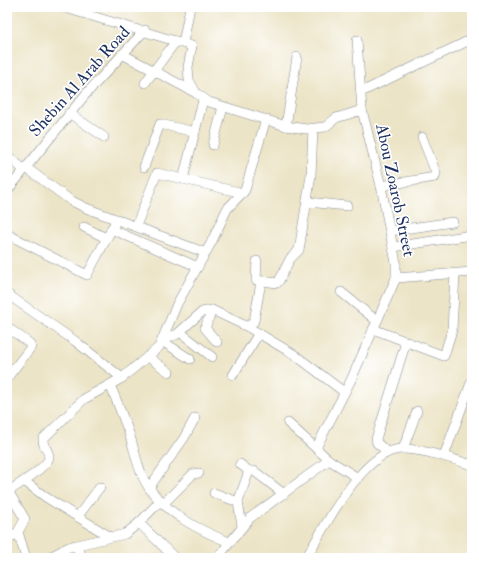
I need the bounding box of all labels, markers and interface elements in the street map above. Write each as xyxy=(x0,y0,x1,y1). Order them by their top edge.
street label: Shebin Al Arab Road xyxy=(24,21,135,141)
street label: Abou Zoarob Street xyxy=(371,121,420,259)

